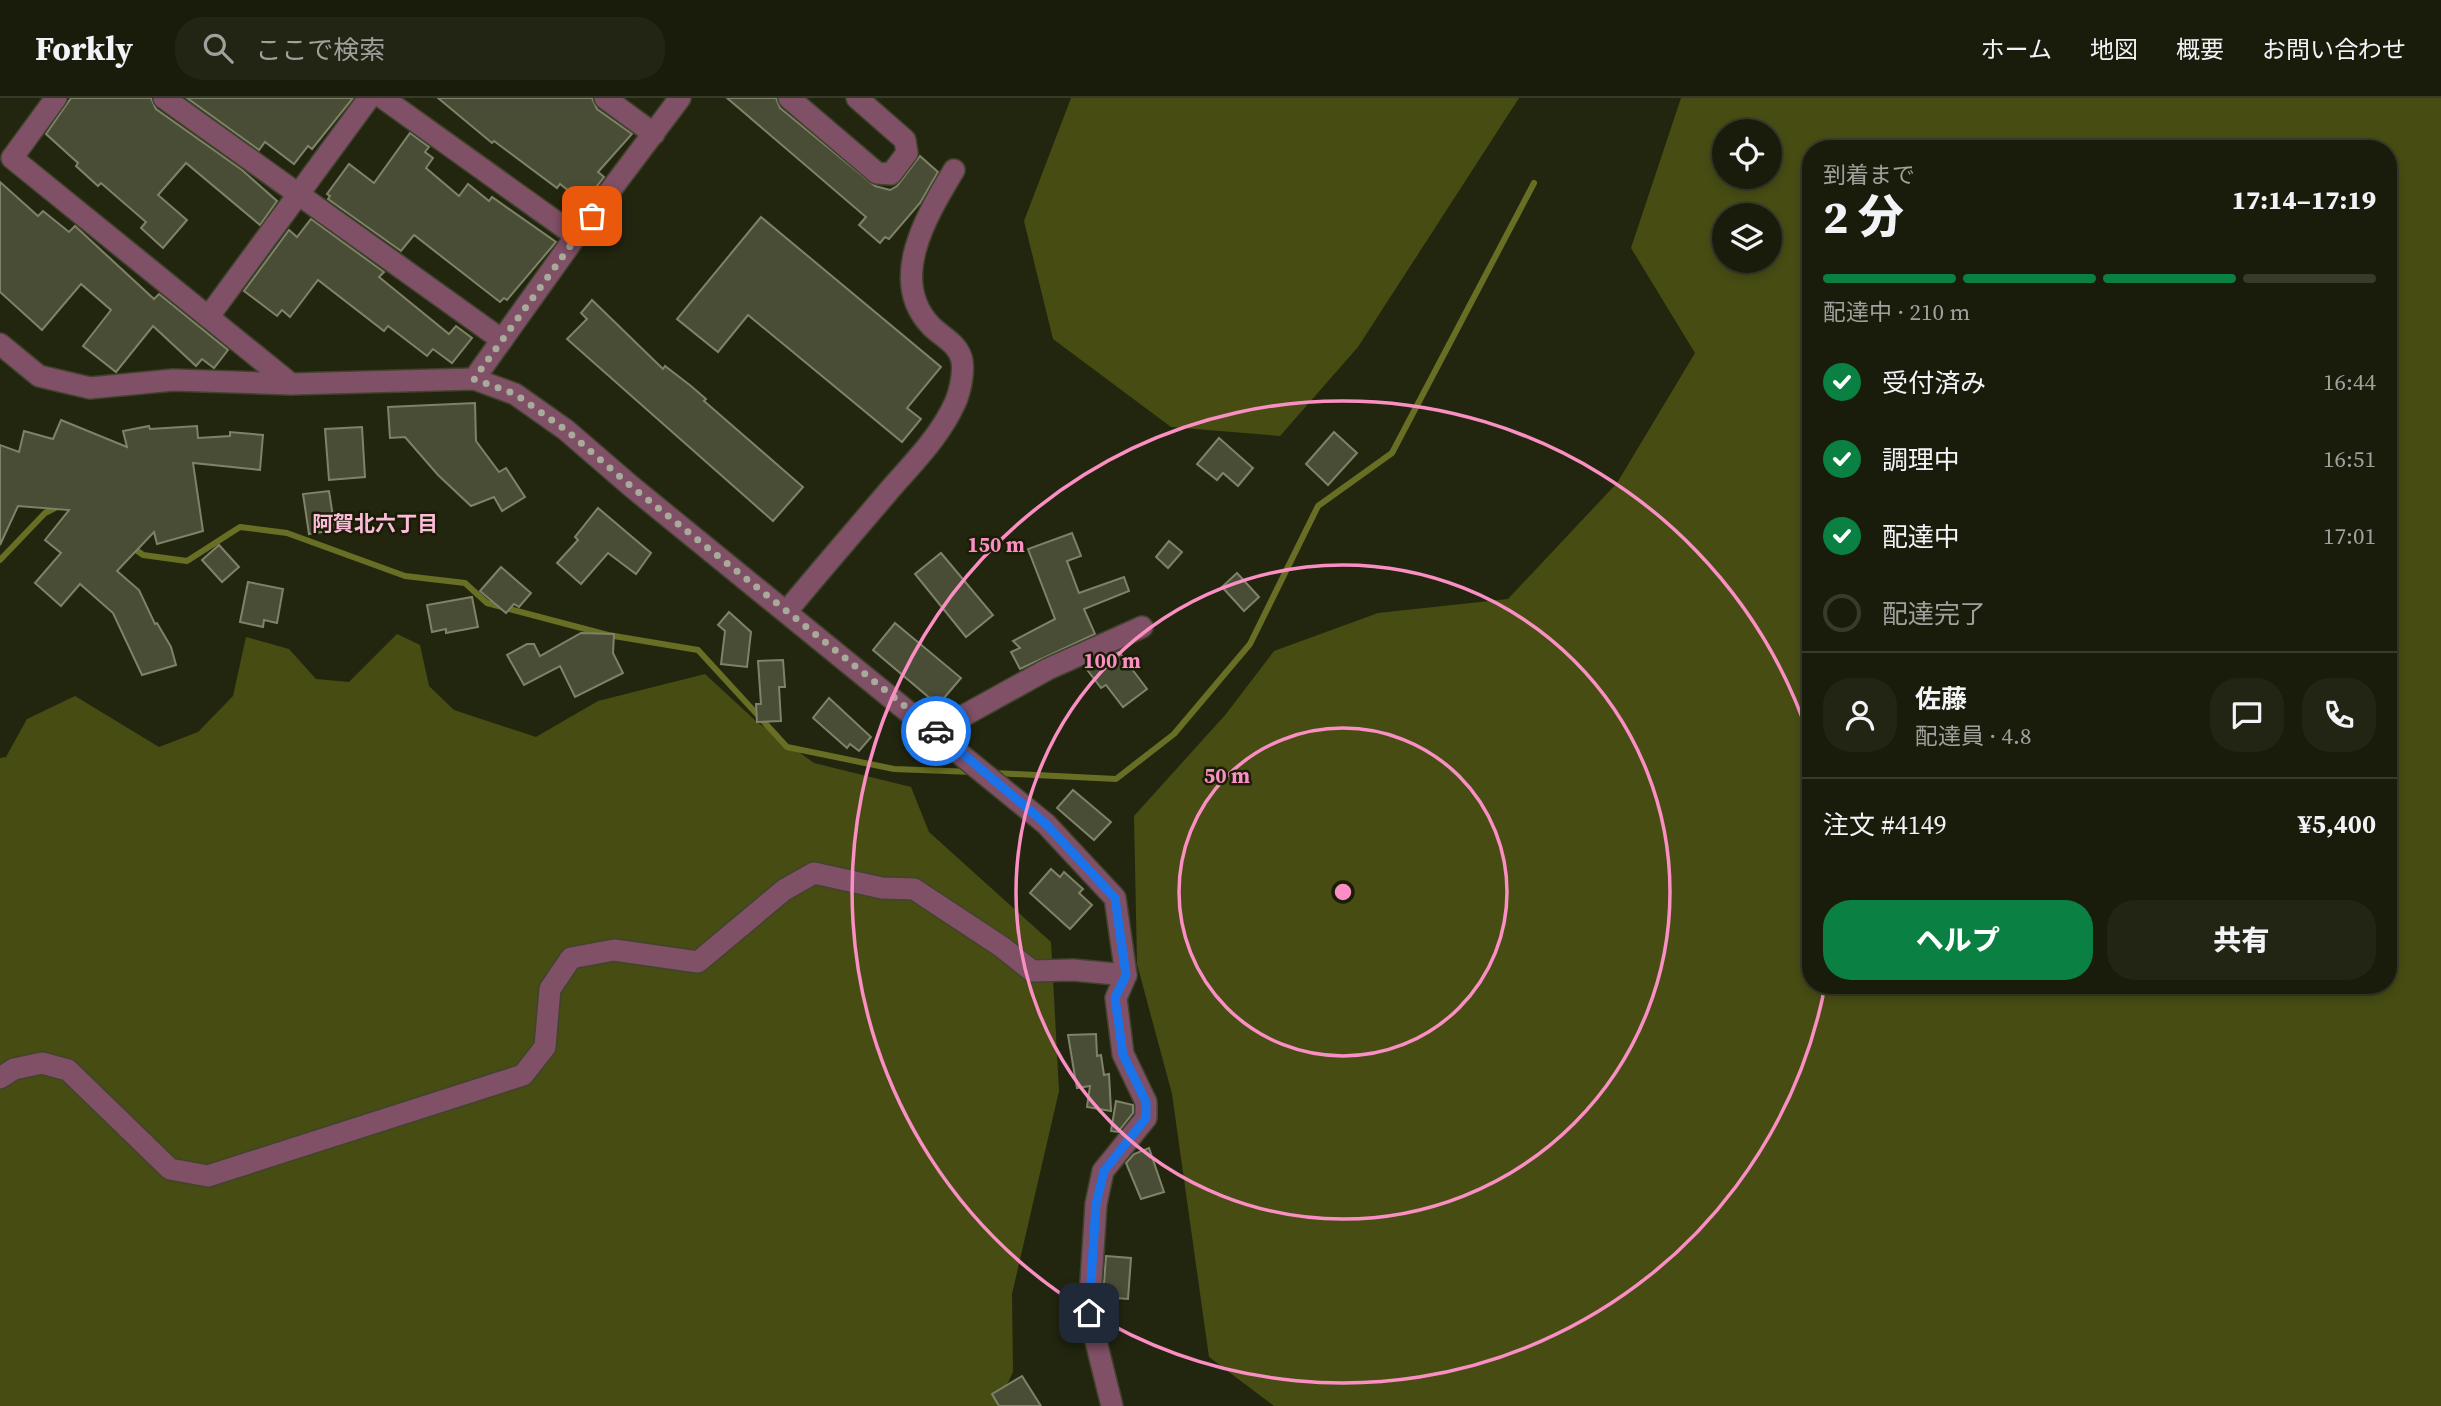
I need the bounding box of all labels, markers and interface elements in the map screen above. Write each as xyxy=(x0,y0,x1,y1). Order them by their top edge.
search box xyxy=(175,17,665,80)
text: Forkly xyxy=(35,26,133,71)
icon: search xyxy=(199,29,237,67)
text: ここで検索 xyxy=(255,32,385,68)
text: ホーム xyxy=(1981,33,2052,66)
text: 地図 xyxy=(2090,33,2138,66)
text: 概要 xyxy=(2176,33,2224,66)
text: お問い合わせ xyxy=(2262,33,2406,66)
map controls xyxy=(1712,119,1782,273)
button: locate xyxy=(1712,119,1782,189)
text: 到着まで xyxy=(1823,159,1915,191)
text: 17:14–17:19 xyxy=(2232,182,2376,218)
text: 2 分 xyxy=(1823,185,1904,248)
pin xyxy=(562,186,622,246)
icon: bag xyxy=(573,197,611,235)
button: layers xyxy=(1712,203,1782,273)
text: 配達中 · 210 m xyxy=(1823,296,1970,328)
icon: check xyxy=(1823,363,1861,401)
text: 受付済み xyxy=(1882,365,1986,401)
text: 16:44 xyxy=(2323,366,2376,398)
icon: check xyxy=(1823,440,1861,478)
text: 調理中 xyxy=(1882,442,1960,478)
text: 16:51 xyxy=(2323,443,2376,475)
district label: 阿賀北六丁目 xyxy=(312,509,438,538)
icon: check xyxy=(1823,517,1861,555)
text: 配達中 xyxy=(1882,519,1960,555)
text: 17:01 xyxy=(2323,520,2376,552)
text: 150 m xyxy=(967,530,1025,559)
text: 配達完了 xyxy=(1882,596,1986,632)
text: 100 m xyxy=(1083,646,1141,675)
button: person xyxy=(1823,678,1897,752)
button: chat xyxy=(2210,678,2284,752)
button: phone xyxy=(2302,678,2376,752)
text: 佐藤 xyxy=(1915,681,1967,717)
courier xyxy=(901,696,971,766)
icon: car xyxy=(917,712,955,750)
text: 配達員 · 4.8 xyxy=(1915,720,2032,752)
text: 50 m xyxy=(1204,761,1250,790)
text: ¥5,400 xyxy=(2298,806,2376,842)
text: 注文 #4149 xyxy=(1823,807,1947,843)
centre of rings xyxy=(1331,880,1355,904)
button: ヘルプ xyxy=(1823,900,2093,980)
button: 共有 xyxy=(2107,900,2376,980)
pin xyxy=(1059,1283,1119,1343)
icon: home xyxy=(1070,1294,1108,1332)

